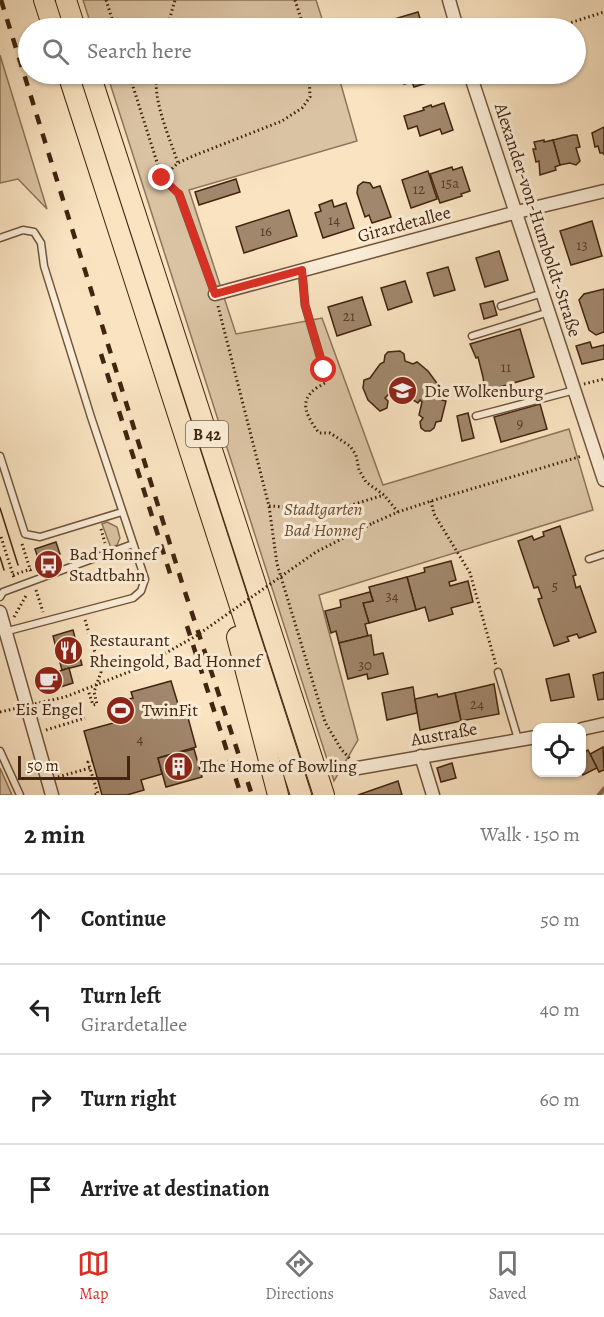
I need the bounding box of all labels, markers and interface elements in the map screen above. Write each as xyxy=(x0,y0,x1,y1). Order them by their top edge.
search box xyxy=(18,18,586,84)
icon: search xyxy=(39,35,72,68)
text: Search here xyxy=(87,36,192,66)
street label: Alexander-von-Humboldt-Straße xyxy=(488,99,587,340)
route end xyxy=(148,164,174,190)
house number: 15a xyxy=(441,173,459,193)
house number: 12 xyxy=(413,179,425,199)
street label: Girardetallee xyxy=(355,200,453,248)
house number: 14 xyxy=(328,210,340,230)
house number: 16 xyxy=(260,221,272,241)
house number: 13 xyxy=(576,235,588,255)
house number: 21 xyxy=(343,306,355,326)
route start xyxy=(310,356,336,382)
house number: 11 xyxy=(501,357,511,377)
school or university icon: Die Wolkenburg xyxy=(387,375,419,407)
place label: Die Wolkenburg xyxy=(424,379,543,403)
house number: 9 xyxy=(517,413,524,433)
road number: B 42 xyxy=(186,421,228,447)
park label: Stadtgarten Bad Honnef xyxy=(284,497,366,542)
place label: Bad Honnef Stadtbahn xyxy=(69,542,160,587)
bus stop icon: Bad Honnef Stadtbahn xyxy=(32,548,64,580)
house number: 5 xyxy=(552,576,558,596)
house number: 34 xyxy=(385,586,399,606)
place label: Restaurant Rheingold, Bad Honnef xyxy=(89,628,264,673)
restaurant icon: Restaurant Rheingold, Bad Honnef xyxy=(52,634,84,666)
house number: 30 xyxy=(358,655,372,675)
cafe icon: Eis Engel xyxy=(33,664,65,696)
sports icon: TwinFit xyxy=(105,694,137,726)
house number: 24 xyxy=(470,694,484,714)
place label: Eis Engel xyxy=(15,697,83,721)
place label: TwinFit xyxy=(142,698,198,722)
street label: Austraße xyxy=(408,716,479,752)
map controls xyxy=(532,723,586,777)
button: locate xyxy=(532,723,586,777)
house number: 4 xyxy=(137,729,144,749)
building icon: The Home of Bowling xyxy=(163,750,195,782)
scale bar xyxy=(18,753,130,780)
place label: The Home of Bowling xyxy=(200,754,357,778)
text: 50 m xyxy=(27,755,59,777)
text: 2 min xyxy=(24,817,85,852)
text: Walk · 150 m xyxy=(480,821,580,848)
icon: ahead xyxy=(24,903,57,936)
text: Continue xyxy=(81,904,166,934)
text: 50 m xyxy=(540,906,580,933)
text: Turn left xyxy=(81,981,161,1011)
icon: left xyxy=(24,993,57,1026)
text: 40 m xyxy=(540,996,580,1023)
text: Girardetallee xyxy=(81,1011,187,1038)
icon: right xyxy=(24,1083,57,1116)
text: Turn right xyxy=(81,1084,177,1114)
text: 60 m xyxy=(540,1086,580,1113)
icon: arrive xyxy=(24,1173,57,1206)
text: Arrive at destination xyxy=(81,1174,270,1204)
tab: Map xyxy=(77,1247,110,1305)
tab: Directions xyxy=(265,1247,334,1305)
tab: Saved xyxy=(489,1247,527,1305)

